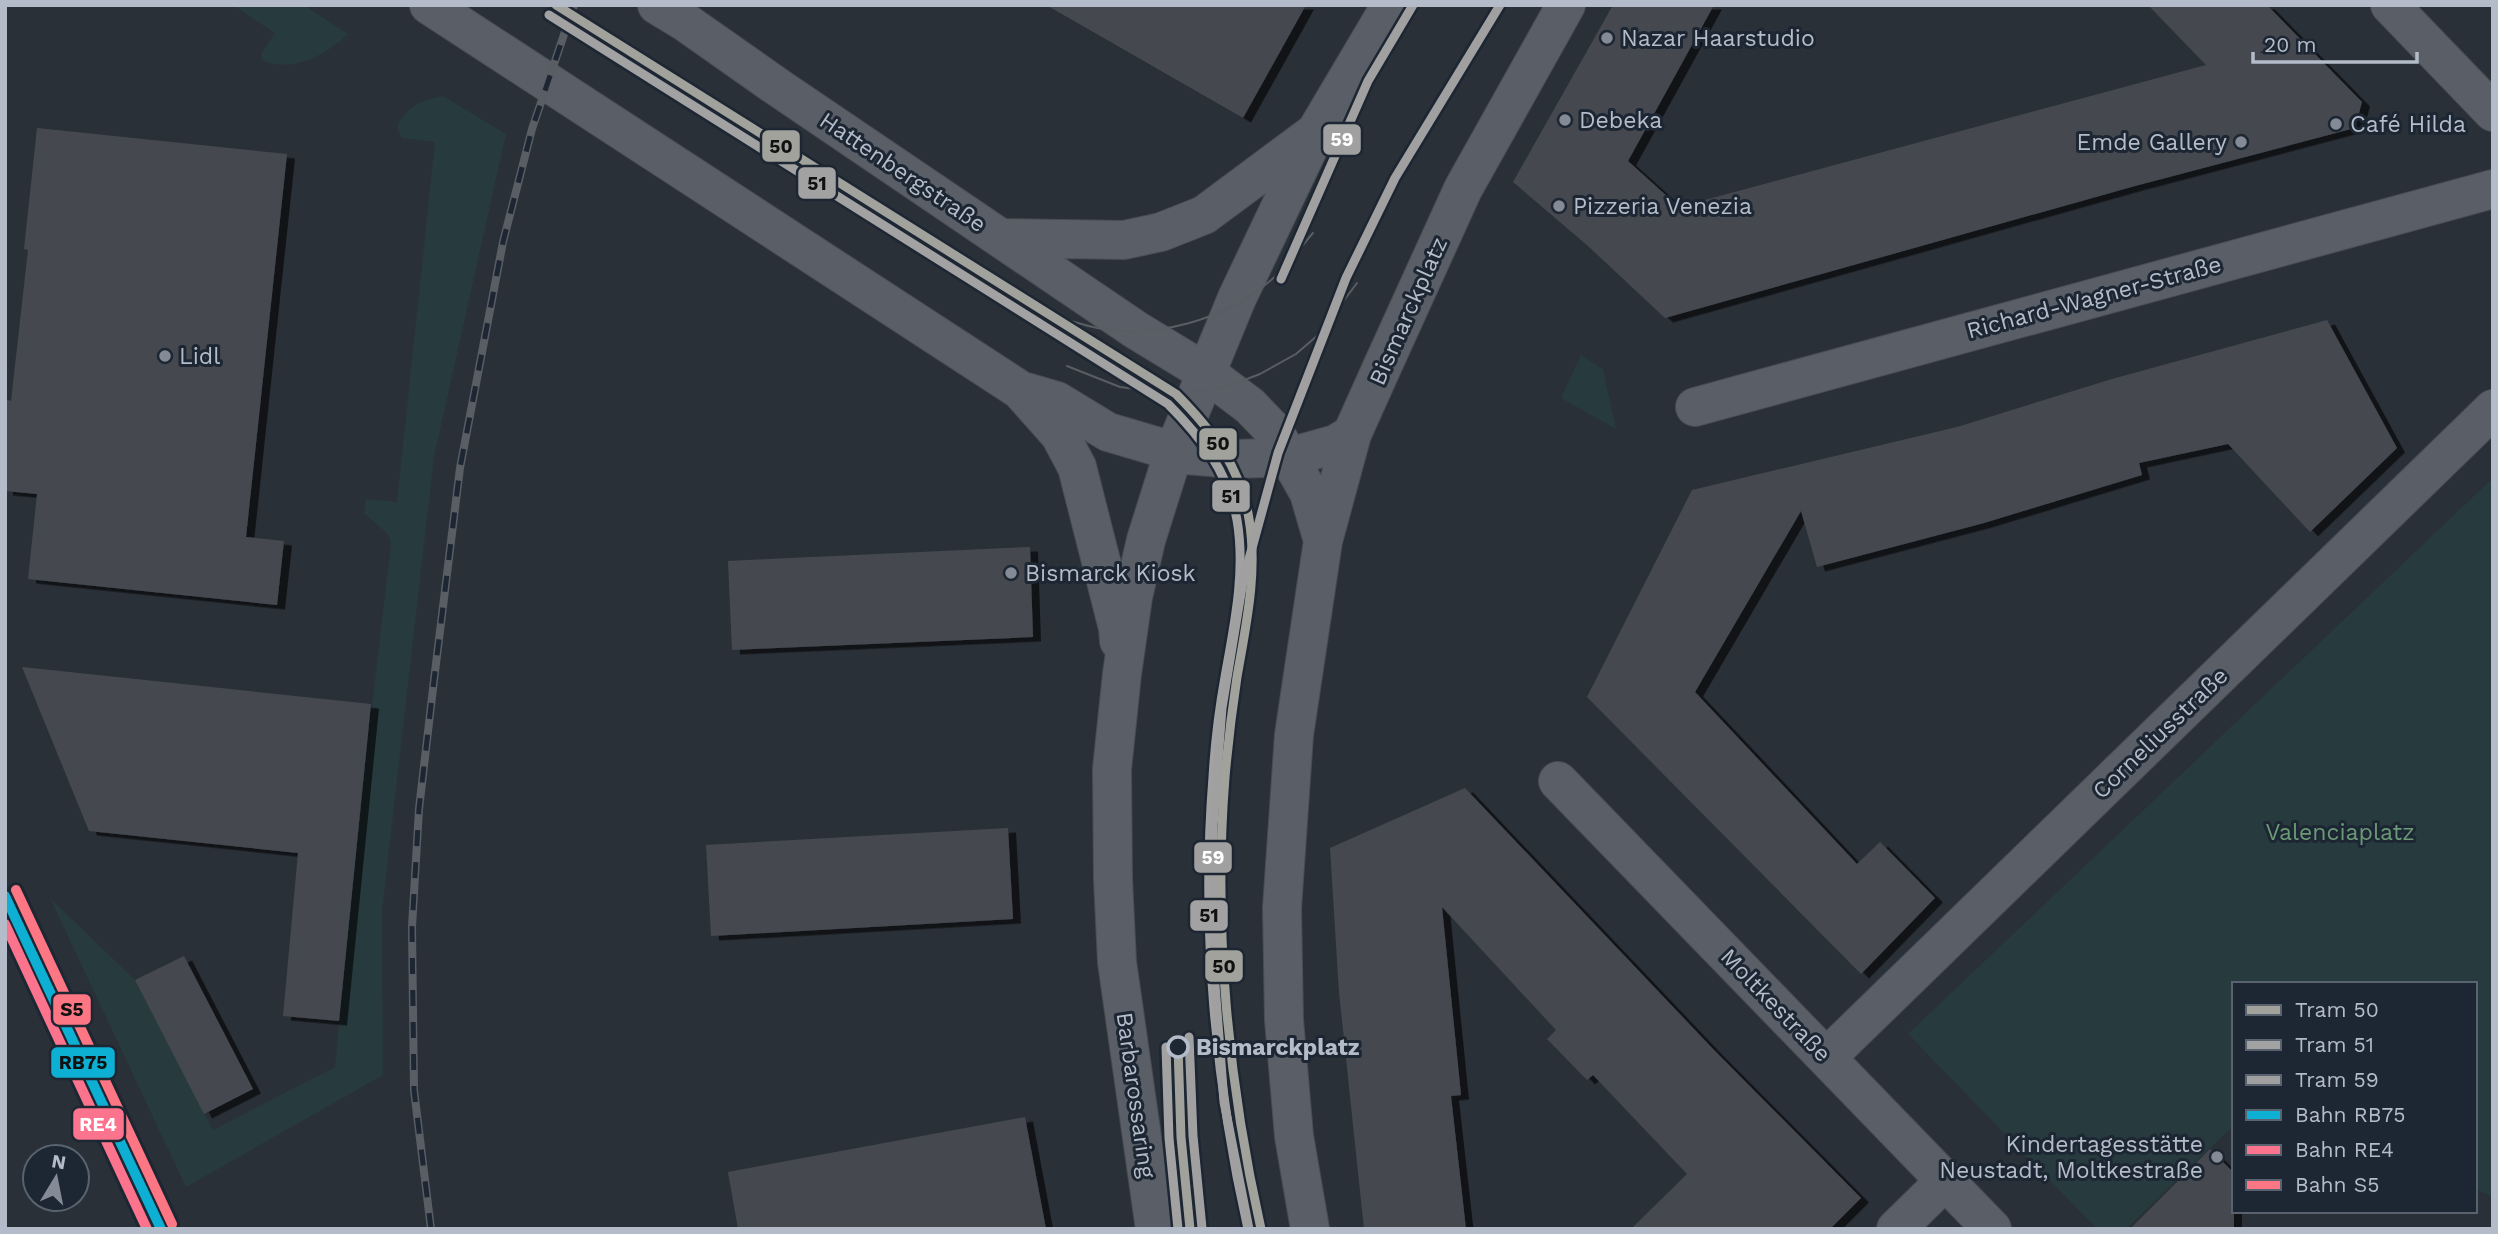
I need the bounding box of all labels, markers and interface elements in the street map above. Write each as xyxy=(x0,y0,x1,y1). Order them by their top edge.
scale bar xyxy=(2253,21,2418,65)
place label: Nazar Haarstudio xyxy=(1621,25,1815,52)
marker: Nazar Haarstudio xyxy=(1599,30,1615,46)
text: 20 m xyxy=(2264,32,2316,57)
street label: Hattenbergstraße xyxy=(814,107,991,238)
place label: Debeka xyxy=(1579,107,1662,134)
place label: Café Hilda xyxy=(2350,111,2466,138)
marker: Debeka xyxy=(1557,112,1573,128)
marker: Café Hilda xyxy=(2328,116,2344,132)
line badge: 59 xyxy=(1322,123,1362,156)
text: 59 xyxy=(1331,128,1353,151)
line badge: 50 xyxy=(761,129,801,163)
place label: Emde Gallery xyxy=(2077,129,2227,156)
marker: Emde Gallery xyxy=(2233,134,2249,150)
text: 50 xyxy=(769,135,793,158)
line badge: 51 xyxy=(797,166,837,200)
text: 51 xyxy=(807,172,827,195)
place label: Pizzeria Venezia xyxy=(1573,193,1752,220)
marker: Pizzeria Venezia xyxy=(1551,198,1567,214)
street label: Bismarckplatz xyxy=(1364,233,1453,389)
street label: Richard-Wagner-Straße xyxy=(1964,250,2224,345)
place label: Lidl xyxy=(179,343,220,370)
marker: Lidl xyxy=(157,348,173,364)
line badge: 50 xyxy=(1198,427,1238,461)
text: 50 xyxy=(1206,432,1230,455)
line badge: 51 xyxy=(1211,479,1251,513)
text: 51 xyxy=(1221,485,1241,508)
place label: Bismarck Kiosk xyxy=(1025,560,1196,587)
marker: Bismarck Kiosk xyxy=(1003,565,1019,581)
street label: Corneliusstraße xyxy=(2087,662,2233,805)
park label: Valenciaplatz xyxy=(2265,819,2415,846)
line badge: 59 xyxy=(1193,841,1233,874)
text: 59 xyxy=(1202,846,1224,869)
line badge: 51 xyxy=(1189,899,1229,932)
text: 51 xyxy=(1199,904,1219,927)
street label: Moltkestraße xyxy=(1715,943,1836,1067)
line badge: 50 xyxy=(1204,949,1244,983)
text: 50 xyxy=(1212,955,1236,978)
legend xyxy=(2232,982,2477,1213)
line badge: S5 xyxy=(52,993,92,1026)
text: Tram 50 xyxy=(2295,997,2379,1022)
text: S5 xyxy=(60,998,84,1021)
street label: Barbarossaring xyxy=(1111,1011,1161,1180)
text: Tram 51 xyxy=(2295,1032,2374,1057)
place label: Bismarckplatz xyxy=(1196,1034,1360,1061)
marker: Bismarckplatz xyxy=(1167,1036,1189,1058)
line badge: RB75 xyxy=(50,1046,116,1079)
text: RB75 xyxy=(59,1051,107,1074)
text: Tram 59 xyxy=(2295,1067,2379,1092)
text: Bahn RB75 xyxy=(2295,1102,2405,1127)
line badge: RE4 xyxy=(72,1107,125,1141)
text: RE4 xyxy=(79,1113,117,1136)
place label: Kindertagesstätte Neustadt, Moltkestraße xyxy=(1939,1131,2203,1184)
text: Bahn RE4 xyxy=(2295,1137,2394,1162)
north arrow xyxy=(21,1143,91,1213)
text: N xyxy=(50,1149,68,1174)
marker: Kindertagesstätte Neustadt, Moltkestraße xyxy=(2209,1149,2225,1165)
text: Bahn S5 xyxy=(2295,1172,2379,1197)

